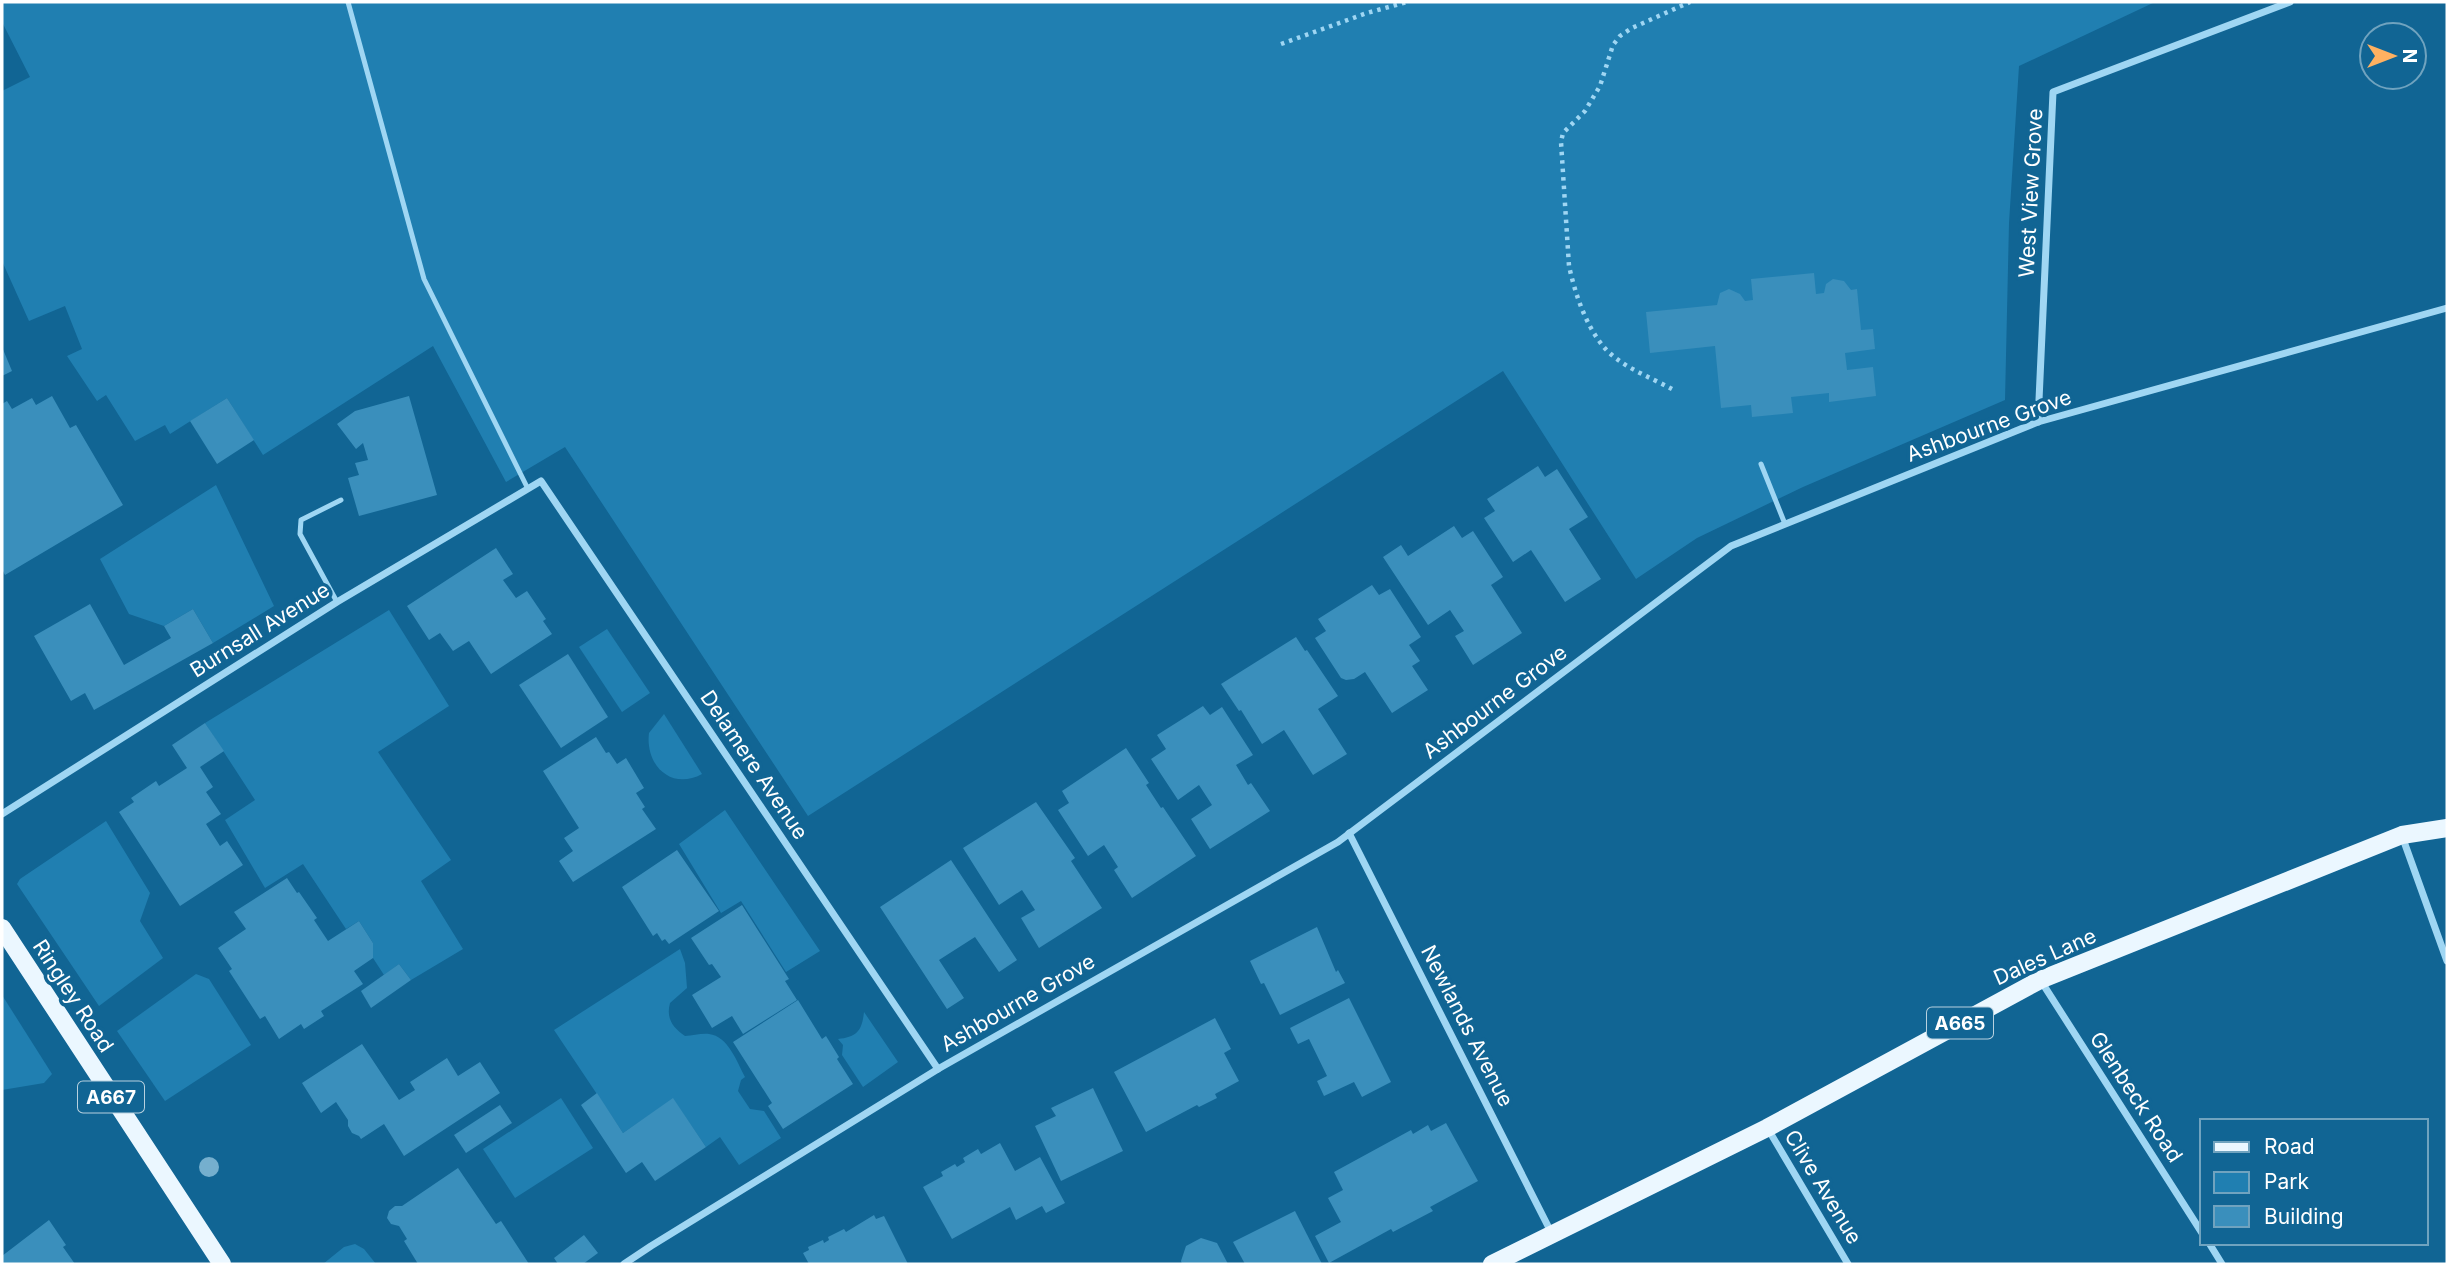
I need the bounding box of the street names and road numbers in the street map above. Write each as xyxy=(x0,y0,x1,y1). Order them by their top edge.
street label: West View Grove xyxy=(2014,108,2047,278)
street label: Ashbourne Grove xyxy=(1903,384,2075,467)
street label: Burnsall Avenue xyxy=(185,577,334,682)
street label: Ashbourne Grove xyxy=(1418,639,1572,764)
street label: Delamere Avenue xyxy=(695,685,814,844)
street label: Dales Lane xyxy=(1990,923,2100,990)
street label: Ringley Road xyxy=(28,935,119,1057)
street label: Newlands Avenue xyxy=(1416,941,1519,1111)
street label: Ashbourne Grove xyxy=(936,948,1099,1057)
road number: A665 xyxy=(1927,1007,1993,1038)
street label: Glenbeck Road xyxy=(2085,1027,2188,1167)
road number: A667 xyxy=(78,1082,144,1112)
street label: Clive Avenue xyxy=(1780,1125,1867,1248)

